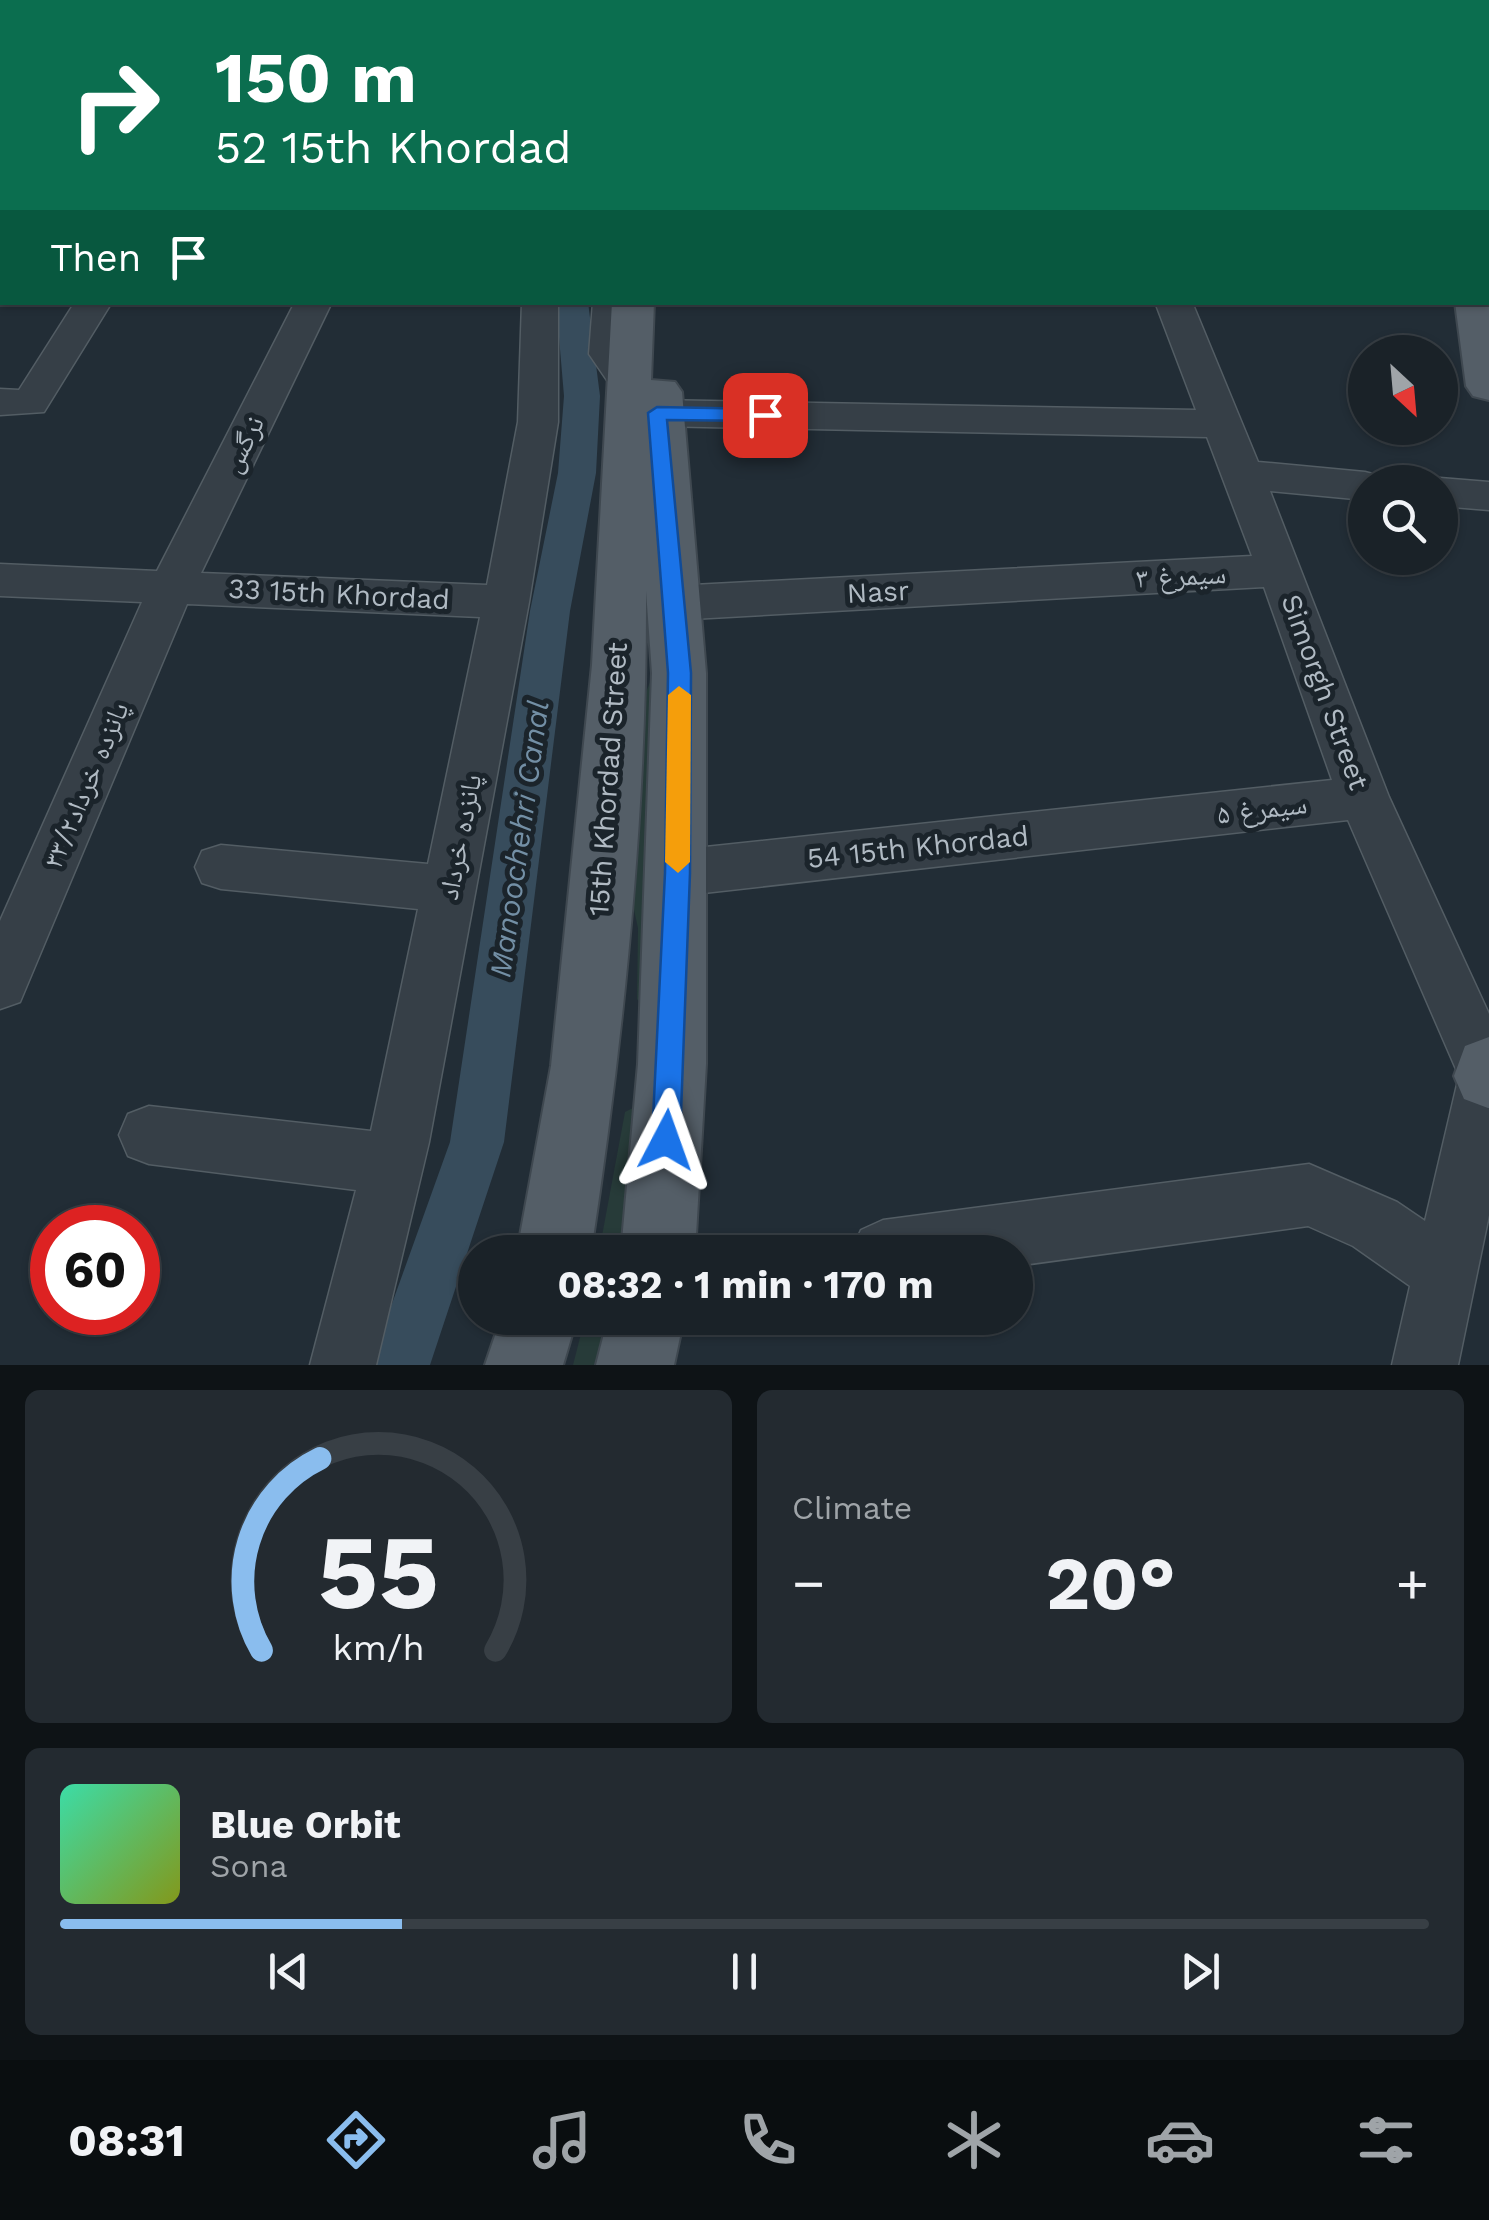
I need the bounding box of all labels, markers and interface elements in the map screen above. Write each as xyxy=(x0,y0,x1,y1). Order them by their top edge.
text: 150 m xyxy=(215,37,417,119)
icon: right xyxy=(50,40,180,170)
text: 52 15th Khordad xyxy=(215,121,572,174)
icon: arrive xyxy=(161,230,216,285)
text: Then xyxy=(50,236,141,280)
north arrow xyxy=(1348,335,1458,445)
map controls xyxy=(1348,335,1458,575)
pin xyxy=(723,373,808,458)
icon: arrive xyxy=(738,388,793,443)
street label: نرگس xyxy=(215,410,272,478)
button: search xyxy=(1348,465,1458,575)
street label: سیمرغ ۳ xyxy=(1135,557,1227,596)
street label: 33 15th Khordad xyxy=(227,572,451,616)
street label: Nasr xyxy=(846,574,910,610)
street label: Simorgh Street xyxy=(1274,590,1376,794)
street label: 15th Khordad Street xyxy=(582,641,634,917)
street label: پانزده خرداد۳۳/۲ xyxy=(36,697,136,873)
water label: Manoochehri Canal xyxy=(482,698,556,980)
street label: پانزده خرداد xyxy=(432,771,489,903)
street label: سیمرغ ۵ xyxy=(1215,787,1309,832)
street label: 54 15th Khordad xyxy=(806,819,1030,875)
position arrow xyxy=(614,1088,718,1192)
speed limit sign: 60 xyxy=(30,1205,160,1335)
text: 08:32 · 1 min · 170 m xyxy=(558,1263,933,1307)
text: Climate xyxy=(792,1489,912,1527)
text: 55 xyxy=(318,1511,439,1633)
text: 20° xyxy=(1045,1539,1176,1627)
text: − xyxy=(792,1551,825,1615)
text: + xyxy=(1396,1551,1429,1615)
text: km/h xyxy=(332,1627,425,1669)
text: Blue Orbit xyxy=(210,1803,401,1847)
text: Sona xyxy=(210,1847,288,1885)
icon: previous xyxy=(261,1944,316,1999)
icon: pause xyxy=(717,1944,772,1999)
icon: next xyxy=(1173,1944,1228,1999)
icon: directions xyxy=(321,2105,391,2175)
icon: music xyxy=(527,2105,597,2175)
icon: phone xyxy=(733,2105,803,2175)
icon: climate xyxy=(939,2105,1009,2175)
icon: car xyxy=(1145,2105,1215,2175)
icon: filters xyxy=(1351,2105,1421,2175)
text: 08:31 xyxy=(68,2114,185,2167)

